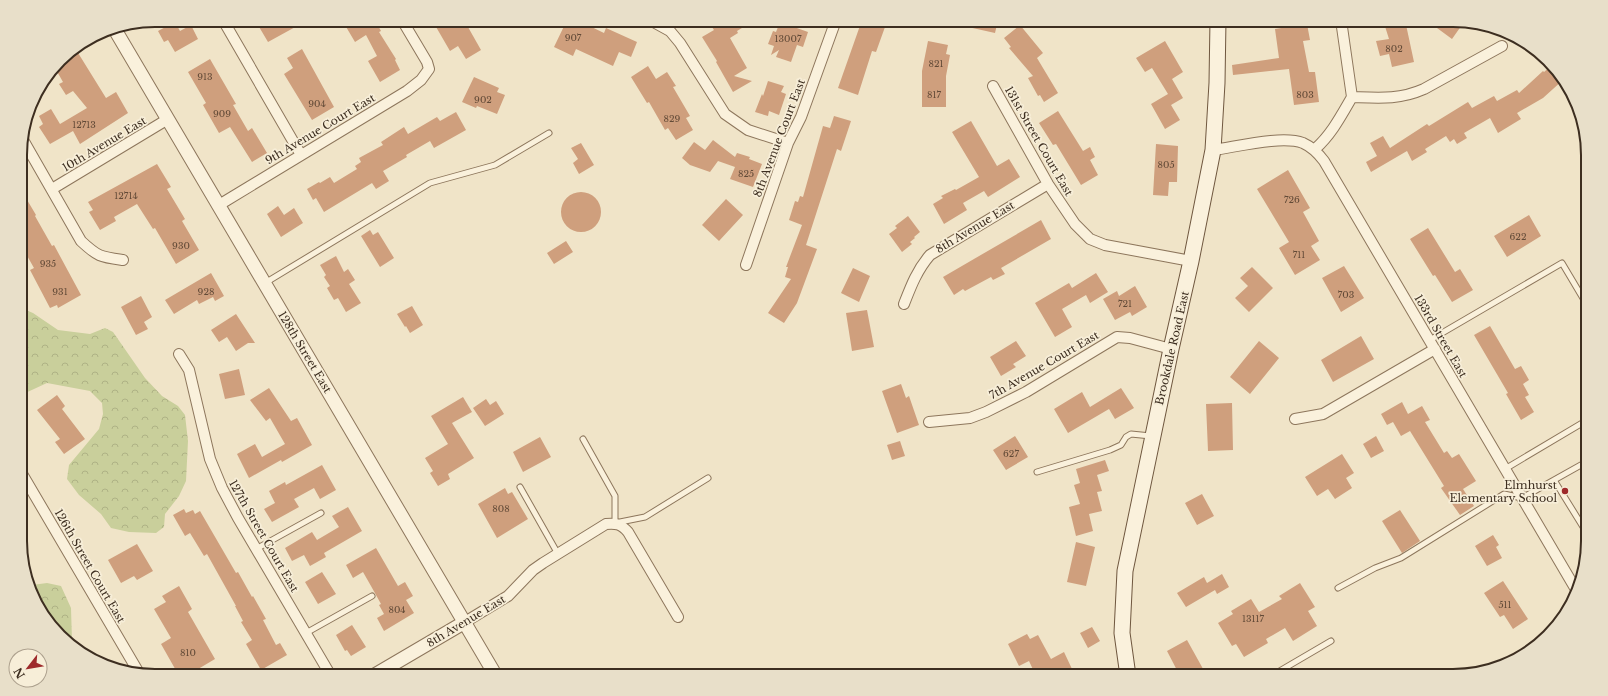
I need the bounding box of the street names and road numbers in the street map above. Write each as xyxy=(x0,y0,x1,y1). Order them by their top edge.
street label: 8th Avenue Court East xyxy=(750,76,808,199)
street label: 131st Street Court East xyxy=(1002,84,1077,199)
street label: 9th Avenue Court East xyxy=(263,90,378,167)
street label: 10th Avenue East xyxy=(59,113,149,175)
street label: 8th Avenue East xyxy=(933,198,1018,256)
street label: Brookdale Road East xyxy=(1152,289,1192,406)
street label: 133rd Street East xyxy=(1412,292,1471,381)
street label: 128th Street East xyxy=(275,309,335,396)
street label: 7th Avenue Court East xyxy=(987,327,1102,402)
street label: 127th Street Court East xyxy=(226,477,302,595)
street label: 126th Street Court East xyxy=(52,507,129,626)
street label: 8th Avenue East xyxy=(424,592,509,650)

